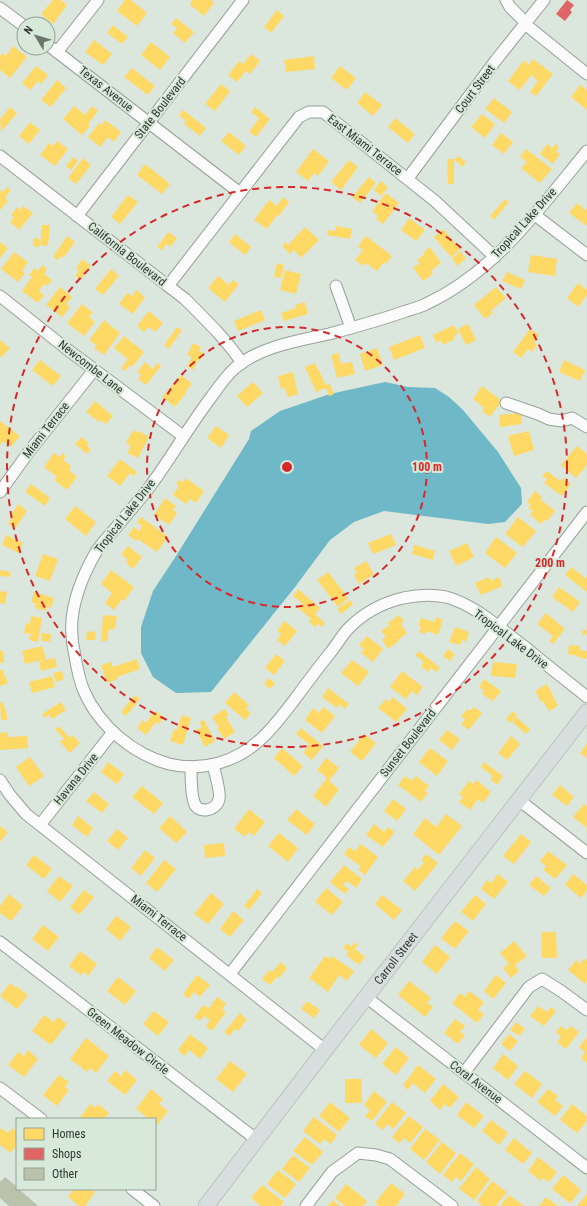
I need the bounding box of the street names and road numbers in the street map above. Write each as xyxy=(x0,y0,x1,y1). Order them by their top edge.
street label: Court Street xyxy=(452,62,498,116)
street label: Texas Avenue xyxy=(76,63,136,115)
street label: State Boulevard xyxy=(132,74,188,142)
street label: East Miami Terrace xyxy=(325,112,405,179)
street label: Tropical Lake Drive xyxy=(489,185,560,261)
street label: California Boulevard xyxy=(85,219,169,289)
street label: Newcombe Lane xyxy=(56,337,127,397)
street label: Miami Terrace xyxy=(20,399,72,461)
street label: Tropical Lake Drive xyxy=(92,476,158,556)
street label: Tropical Lake Drive xyxy=(471,606,551,672)
street label: Sunset Boulevard xyxy=(377,706,439,780)
street label: Havana Drive xyxy=(51,750,101,808)
street label: Miami Terrace xyxy=(128,892,190,944)
street label: Carroll Street xyxy=(371,929,421,987)
street label: Green Meadow Circle xyxy=(84,1005,172,1078)
street label: Coral Avenue xyxy=(447,1058,505,1106)

